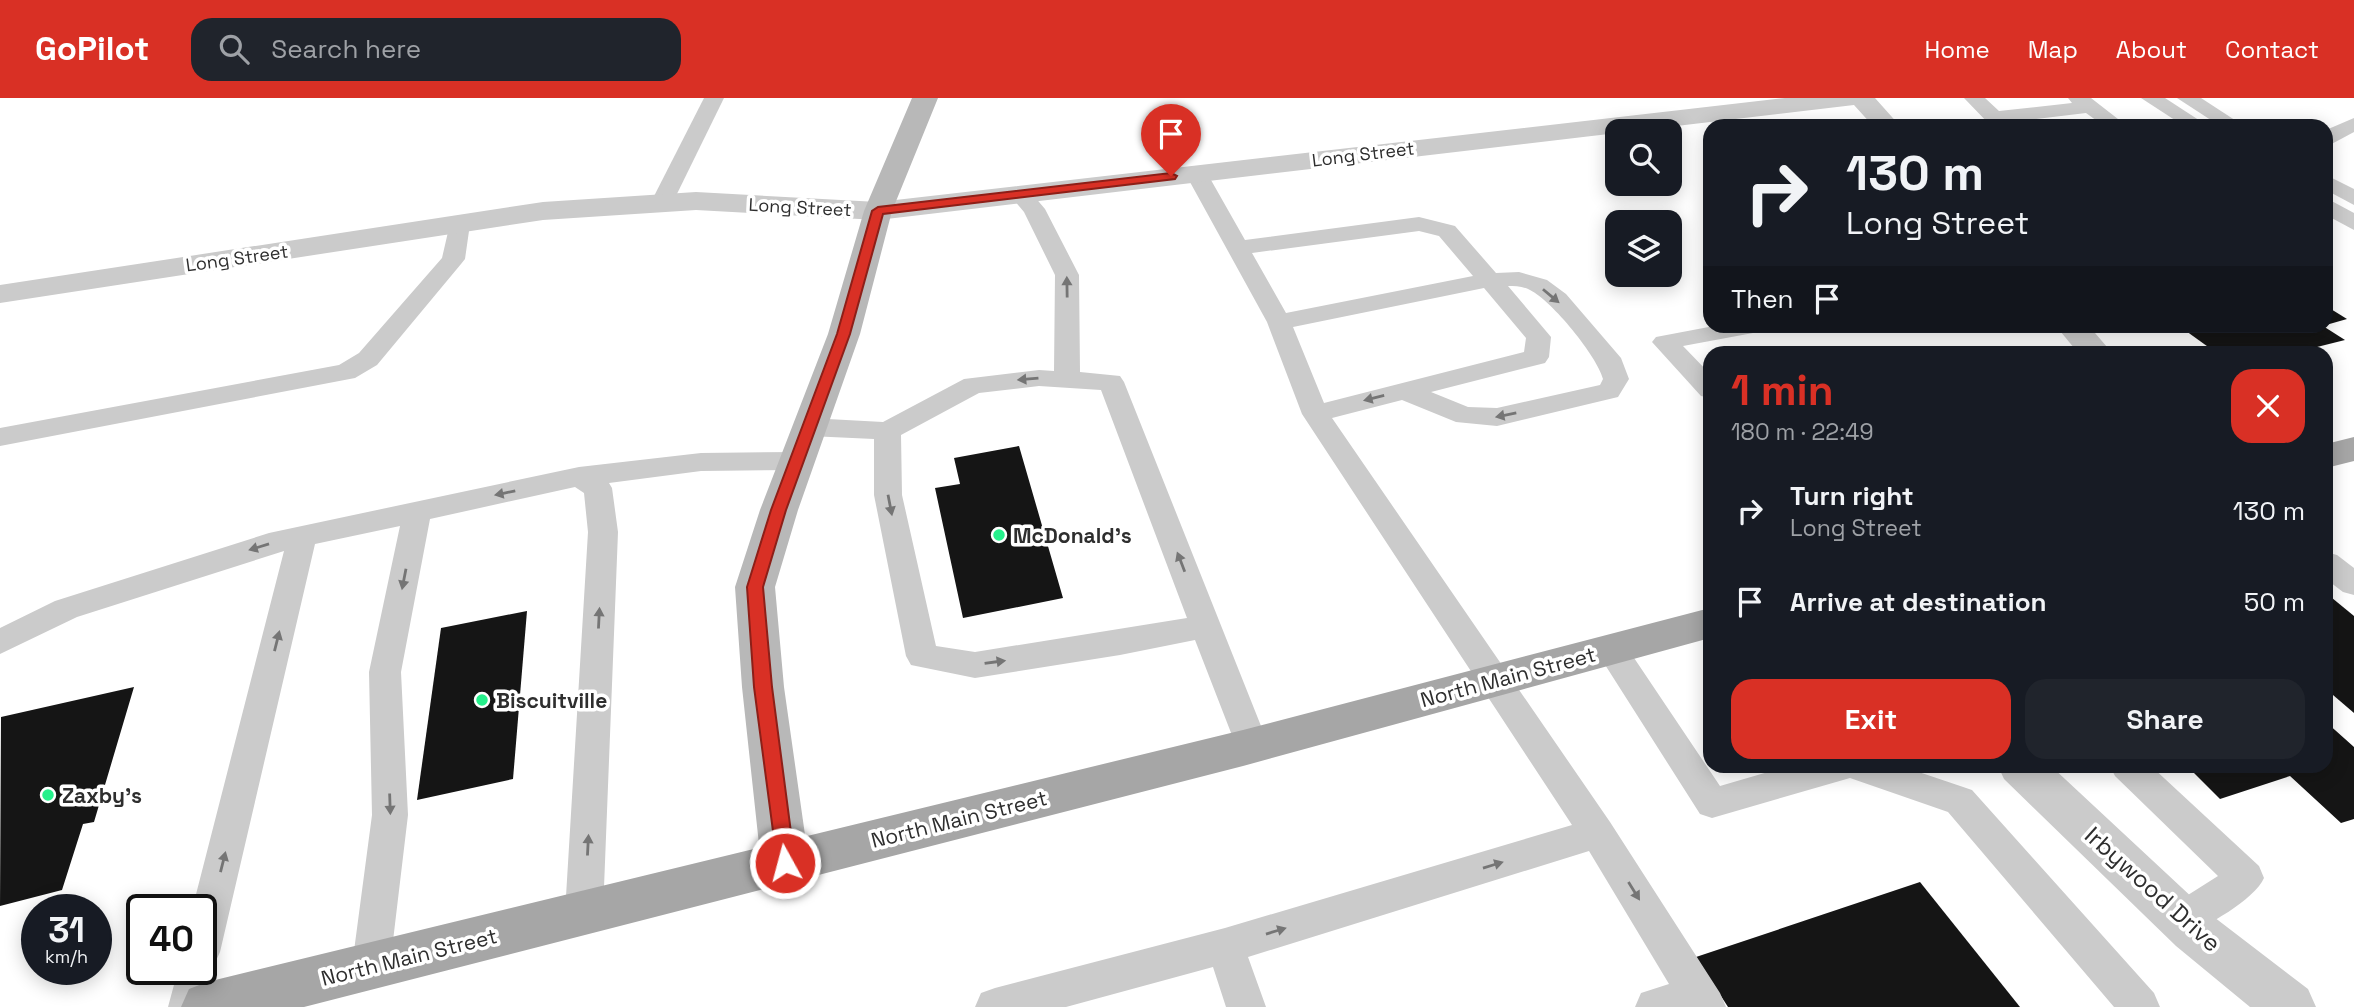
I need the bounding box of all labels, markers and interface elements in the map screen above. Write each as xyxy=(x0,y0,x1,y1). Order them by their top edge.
search box xyxy=(191,18,681,81)
text: GoPilot xyxy=(35,28,149,70)
icon: search xyxy=(215,30,253,68)
text: Search here xyxy=(271,32,421,66)
text: Home xyxy=(1924,34,1990,65)
text: Map xyxy=(2028,34,2078,65)
text: About xyxy=(2116,34,2187,65)
text: Contact xyxy=(2225,34,2319,65)
pin xyxy=(1141,104,1201,176)
icon: arrive xyxy=(1152,115,1190,153)
map controls xyxy=(1605,119,1682,287)
button: search xyxy=(1605,119,1682,196)
street label: Long Street xyxy=(1310,136,1416,172)
text: 130 m xyxy=(1846,142,1984,204)
icon: right xyxy=(1731,147,1822,238)
street label: Long Street xyxy=(748,193,852,221)
text: Long Street xyxy=(1846,203,2029,243)
button: layers xyxy=(1605,210,1682,287)
street label: Long Street xyxy=(184,239,290,277)
one-way arrow xyxy=(1061,276,1073,298)
icon: arrive xyxy=(1808,280,1846,318)
text: Then xyxy=(1731,282,1794,316)
one-way arrow xyxy=(1542,288,1560,303)
text: 1 min xyxy=(1731,364,1834,417)
button: close xyxy=(2231,369,2305,443)
one-way arrow xyxy=(1017,374,1039,385)
one-way arrow xyxy=(1363,393,1385,404)
one-way arrow xyxy=(1495,410,1517,421)
text: 180 m · 22:49 xyxy=(1731,417,1874,447)
text: Turn right xyxy=(1790,479,1914,513)
one-way arrow xyxy=(494,487,516,498)
icon: right xyxy=(1731,492,1769,530)
one-way arrow xyxy=(885,494,896,516)
text: 130 m xyxy=(2233,494,2305,528)
text: Long Street xyxy=(1790,513,1922,543)
place label: McDonald's xyxy=(1013,522,1132,549)
marker: McDonald's xyxy=(991,527,1007,543)
one-way arrow xyxy=(248,542,269,553)
one-way arrow xyxy=(1175,552,1186,573)
one-way arrow xyxy=(398,568,409,590)
icon: arrive xyxy=(1731,583,1769,621)
text: Arrive at destination xyxy=(1790,585,2047,619)
text: 50 m xyxy=(2244,585,2305,619)
one-way arrow xyxy=(593,606,604,628)
one-way arrow xyxy=(272,630,283,652)
street label: North Main Street xyxy=(1417,641,1599,713)
one-way arrow xyxy=(984,656,1006,667)
button: Exit xyxy=(1731,679,2011,759)
button: Share xyxy=(2025,679,2305,759)
place label: Biscuitville xyxy=(496,687,607,714)
marker: Biscuitville xyxy=(474,692,490,708)
place label: Zaxby's xyxy=(62,782,142,809)
street label: North Main Street xyxy=(868,784,1050,854)
marker: Zaxby's xyxy=(40,787,56,803)
one-way arrow xyxy=(384,793,395,815)
street label: Irbywood Drive xyxy=(2078,820,2228,958)
position arrow xyxy=(748,826,822,900)
one-way arrow xyxy=(582,834,593,856)
one-way arrow xyxy=(218,851,229,873)
one-way arrow xyxy=(1483,859,1504,869)
one-way arrow xyxy=(1627,881,1640,901)
speed limit sign: 40 xyxy=(126,894,217,985)
text: 31 xyxy=(48,908,85,952)
street label: North Main Street xyxy=(318,922,500,992)
one-way arrow xyxy=(1266,925,1287,935)
text: km/h xyxy=(45,945,88,968)

